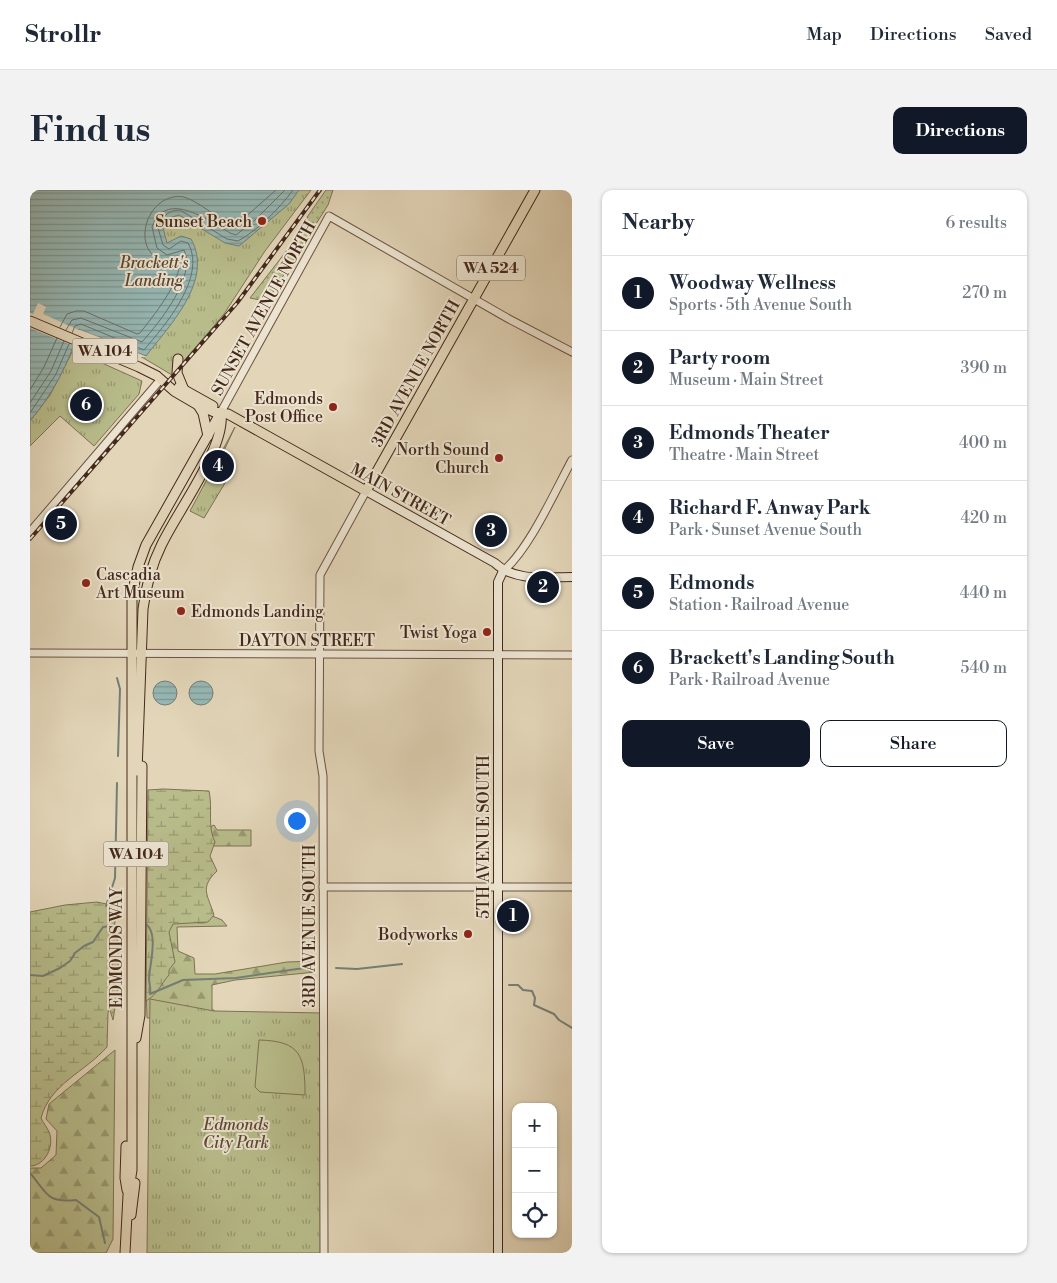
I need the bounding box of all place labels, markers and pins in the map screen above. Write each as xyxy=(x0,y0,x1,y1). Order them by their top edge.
place label: Sunset Beach xyxy=(155,212,252,232)
marker: Sunset Beach xyxy=(256,215,268,227)
pin: 6 xyxy=(70,386,102,424)
place label: Edmonds Post Office xyxy=(245,389,323,427)
marker: Edmonds Post Office xyxy=(327,401,339,413)
place label: North Sound Church xyxy=(396,440,489,478)
pin: 4 xyxy=(202,447,234,485)
marker: North Sound Church xyxy=(493,452,505,464)
pin: 5 xyxy=(45,505,77,543)
pin: 3 xyxy=(475,512,507,550)
place label: Cascadia Art Museum xyxy=(95,565,185,603)
pin: 2 xyxy=(527,568,559,606)
marker: Cascadia Art Museum xyxy=(80,577,92,589)
place label: Edmonds Landing xyxy=(191,602,324,622)
marker: Edmonds Landing xyxy=(175,605,187,617)
place label: Twist Yoga xyxy=(400,623,478,643)
marker: Twist Yoga xyxy=(481,626,493,638)
pin: 1 xyxy=(497,897,529,935)
place label: Bodyworks xyxy=(377,925,458,945)
marker: Bodyworks xyxy=(462,928,474,940)

